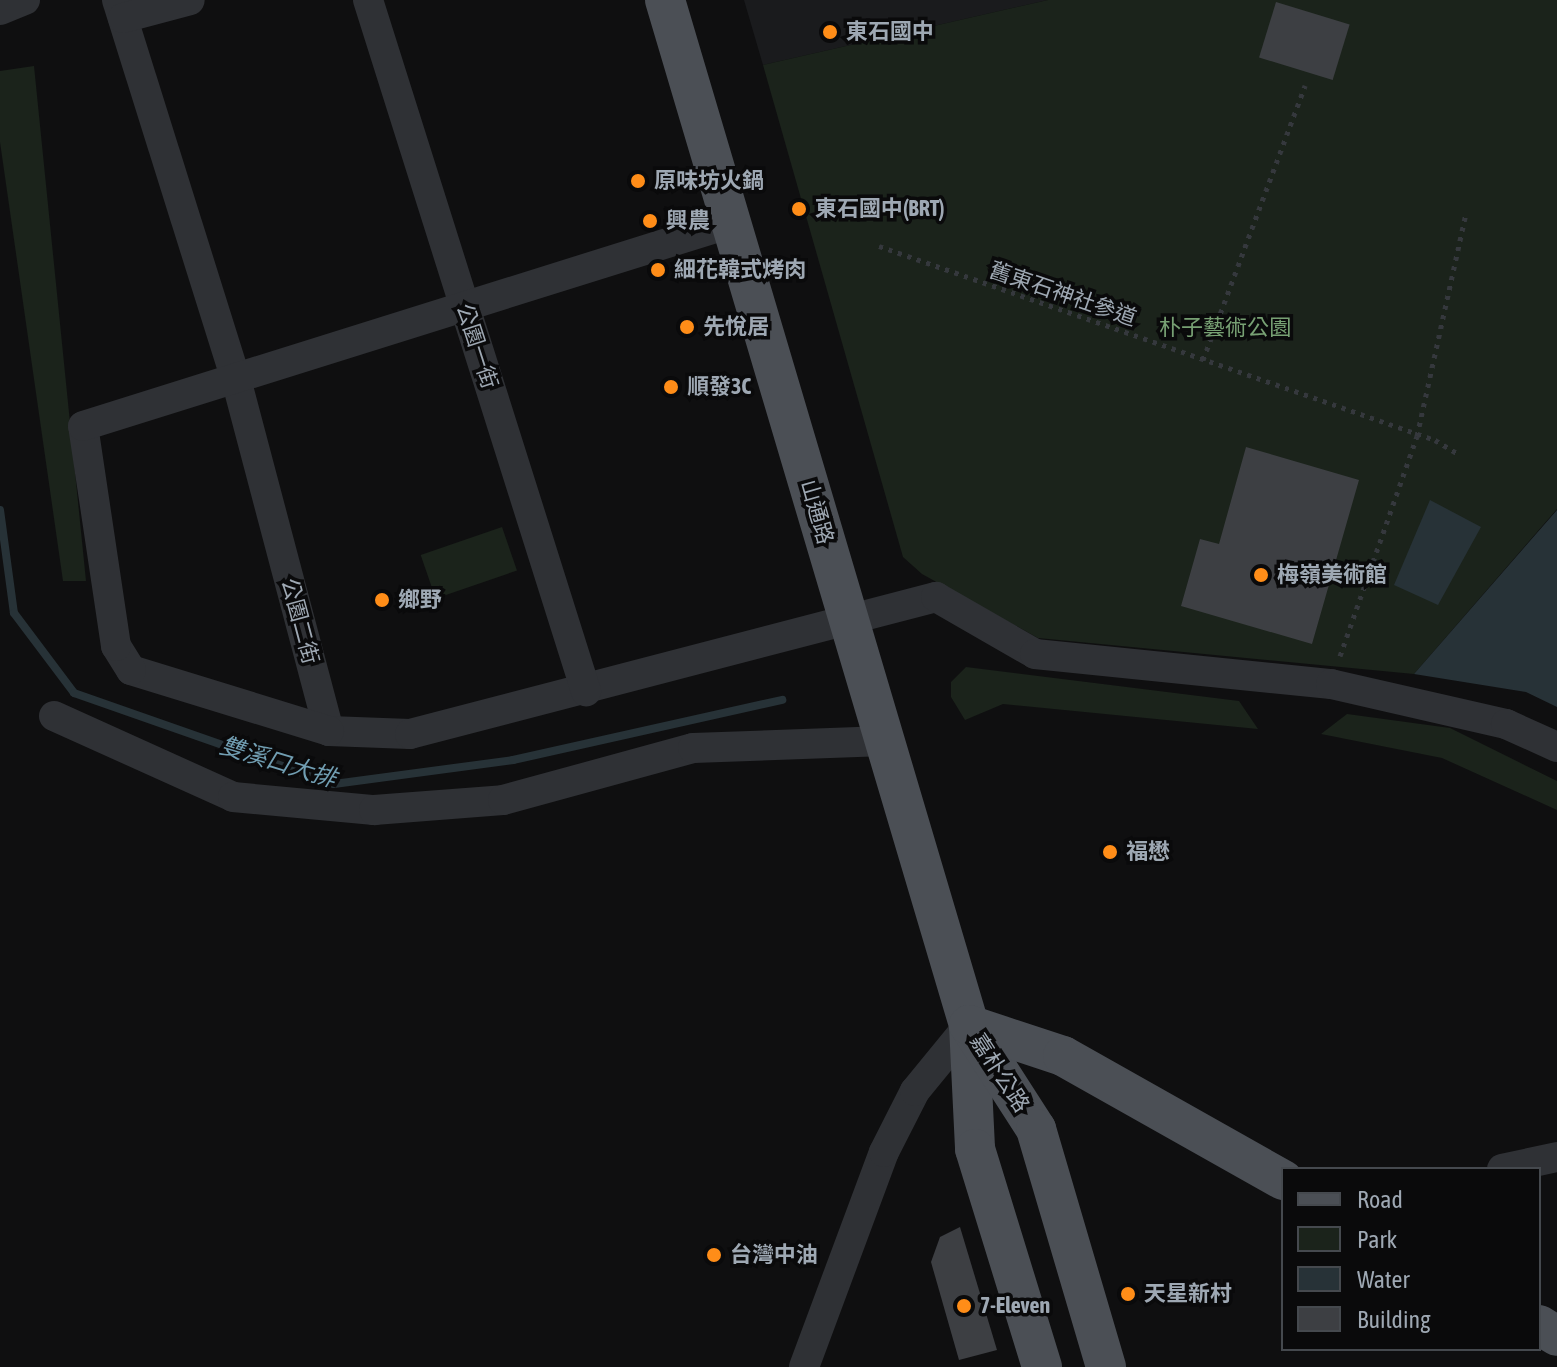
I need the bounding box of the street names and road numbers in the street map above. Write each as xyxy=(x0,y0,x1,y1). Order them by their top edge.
street label: 舊東石神社參道 xyxy=(986,256,1140,332)
street label: 公園一街 xyxy=(451,300,503,392)
street label: 山通路 xyxy=(795,477,839,547)
street label: 公園二街 xyxy=(276,575,324,667)
street label: 嘉朴公路 xyxy=(965,1029,1035,1117)

